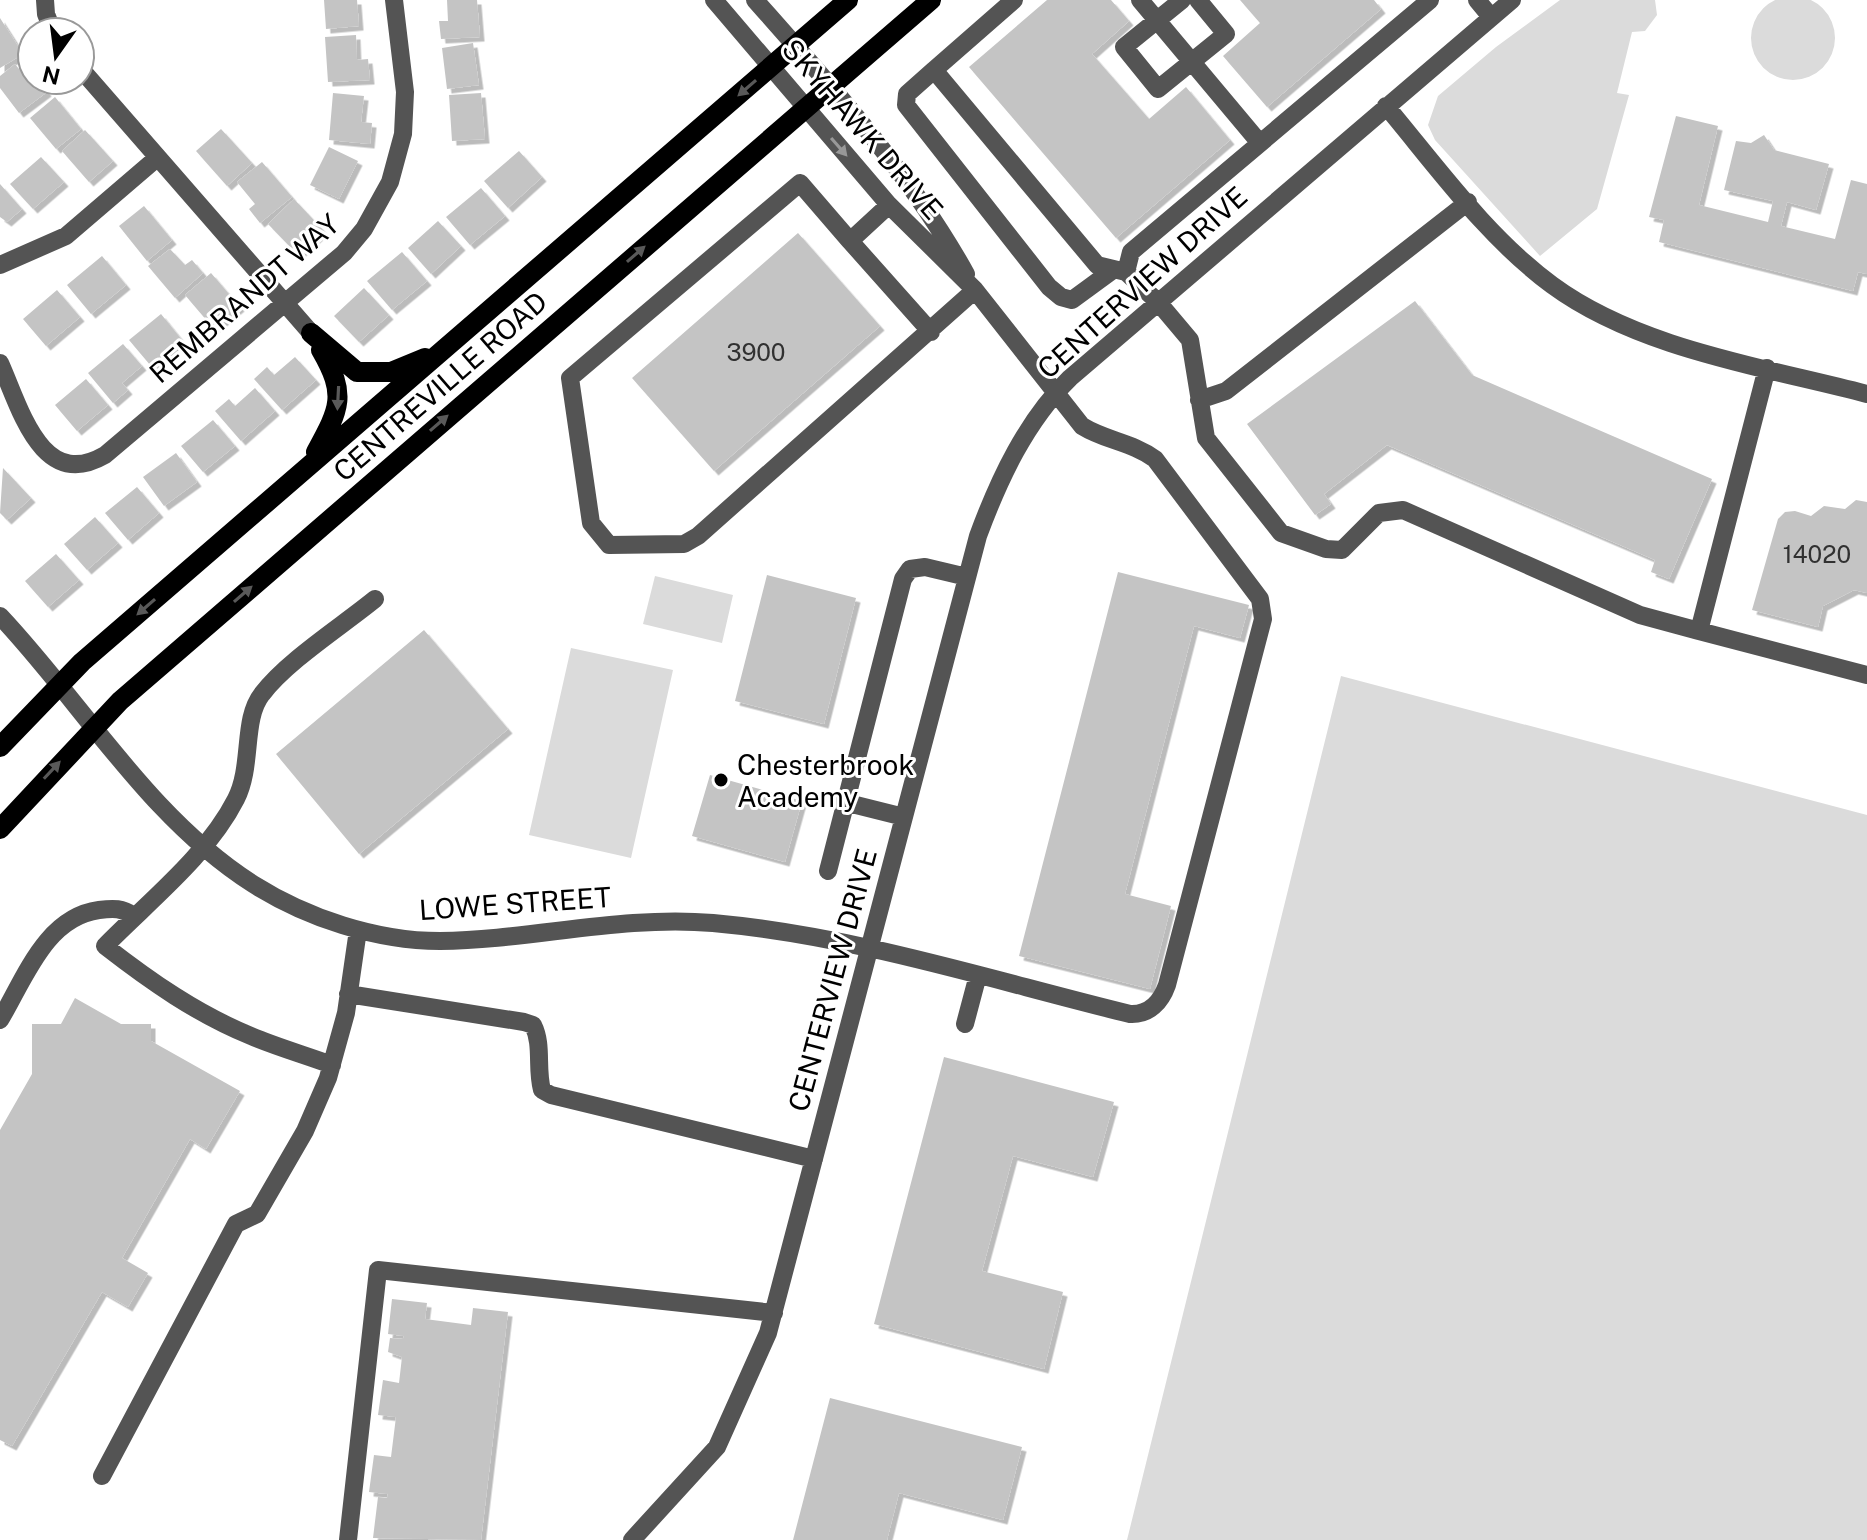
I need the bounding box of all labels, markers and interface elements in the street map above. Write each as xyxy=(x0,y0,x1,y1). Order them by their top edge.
north arrow xyxy=(16,16,96,96)
street label: SKYHAWK DRIVE xyxy=(776,32,950,226)
text: N xyxy=(40,61,63,90)
one-way arrow xyxy=(737,79,757,96)
one-way arrow xyxy=(830,138,848,157)
street label: CENTERVIEW DRIVE xyxy=(1030,179,1254,385)
street label: REMBRANDT WAY xyxy=(143,207,345,389)
one-way arrow xyxy=(626,245,645,263)
street label: CENTREVILLE ROAD xyxy=(327,284,553,488)
house number: 3900 xyxy=(726,338,786,366)
one-way arrow xyxy=(331,386,344,411)
one-way arrow xyxy=(429,415,448,433)
house number: 14020 xyxy=(1783,540,1851,568)
one-way arrow xyxy=(232,586,252,603)
one-way arrow xyxy=(136,598,156,615)
place label: Chesterbrook Academy xyxy=(737,748,914,813)
one-way arrow xyxy=(42,761,60,780)
marker: Chesterbrook Academy xyxy=(712,771,730,789)
street label: CENTERVIEW DRIVE xyxy=(781,845,883,1115)
street label: LOWE STREET xyxy=(418,880,612,926)

